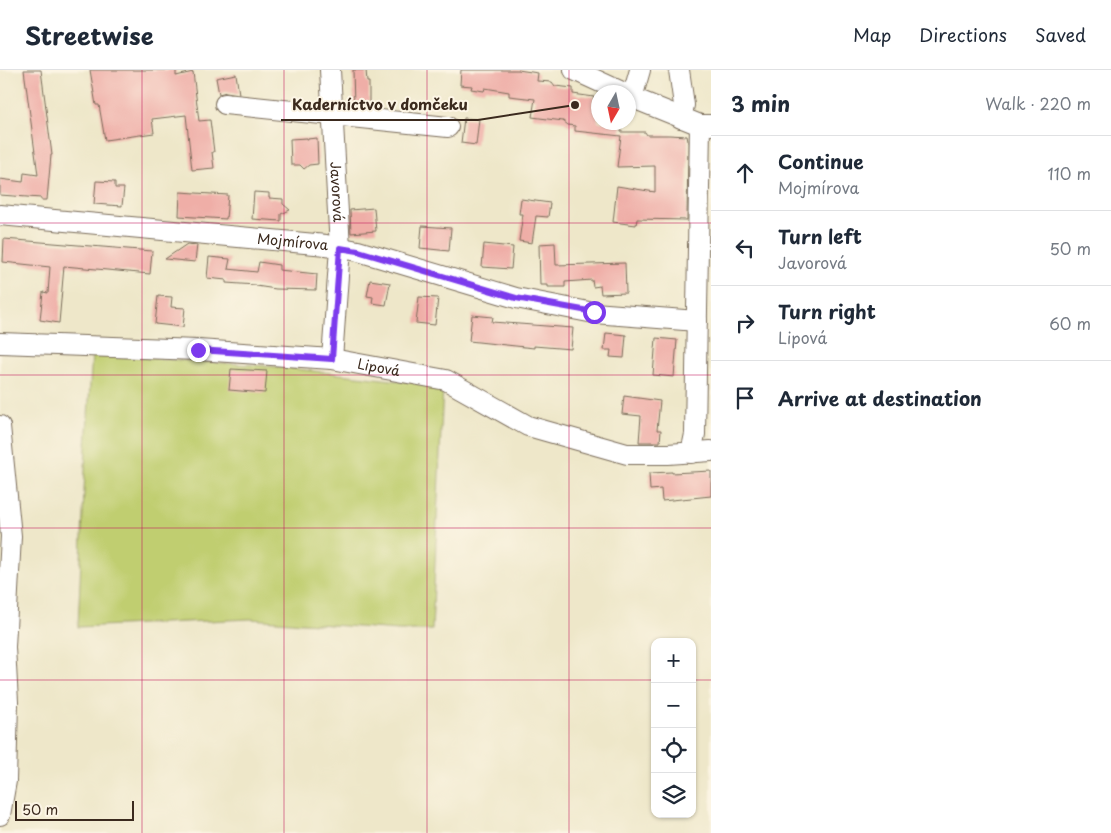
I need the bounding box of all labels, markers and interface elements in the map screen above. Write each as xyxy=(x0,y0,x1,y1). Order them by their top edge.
text: Streetwise xyxy=(25,17,154,53)
text: Map xyxy=(853,21,891,48)
text: Directions xyxy=(919,21,1007,48)
text: Saved xyxy=(1035,21,1086,48)
north arrow xyxy=(591,85,636,130)
text: 3 min xyxy=(731,87,790,119)
callout: Kaderníctvo v domčeku xyxy=(281,90,478,120)
text: Walk · 220 m xyxy=(985,91,1091,115)
text: Kaderníctvo v domčeku xyxy=(292,92,468,115)
text: Continue xyxy=(778,147,864,175)
icon: ahead xyxy=(731,159,759,187)
street label: Javorová xyxy=(325,161,350,223)
text: 110 m xyxy=(1048,161,1091,185)
text: Mojmírova xyxy=(778,175,859,199)
text: Turn left xyxy=(778,222,862,250)
street label: Mojmírova xyxy=(256,228,330,255)
icon: left xyxy=(731,234,759,262)
text: 50 m xyxy=(1050,236,1091,260)
text: Javorová xyxy=(778,250,847,274)
text: Turn right xyxy=(778,297,876,325)
route start xyxy=(583,301,606,324)
icon: right xyxy=(731,309,759,337)
text: 60 m xyxy=(1049,311,1091,335)
text: Lipová xyxy=(778,325,827,349)
route end xyxy=(187,339,210,362)
street label: Lipová xyxy=(356,353,402,381)
icon: arrive xyxy=(731,384,759,412)
text: Arrive at destination xyxy=(778,384,982,412)
map controls xyxy=(651,638,696,818)
button: + xyxy=(651,638,696,683)
button: − xyxy=(651,683,696,728)
button: locate xyxy=(651,728,696,773)
button: layers xyxy=(651,773,696,818)
scale bar xyxy=(15,798,134,821)
text: 50 m xyxy=(22,799,58,820)

